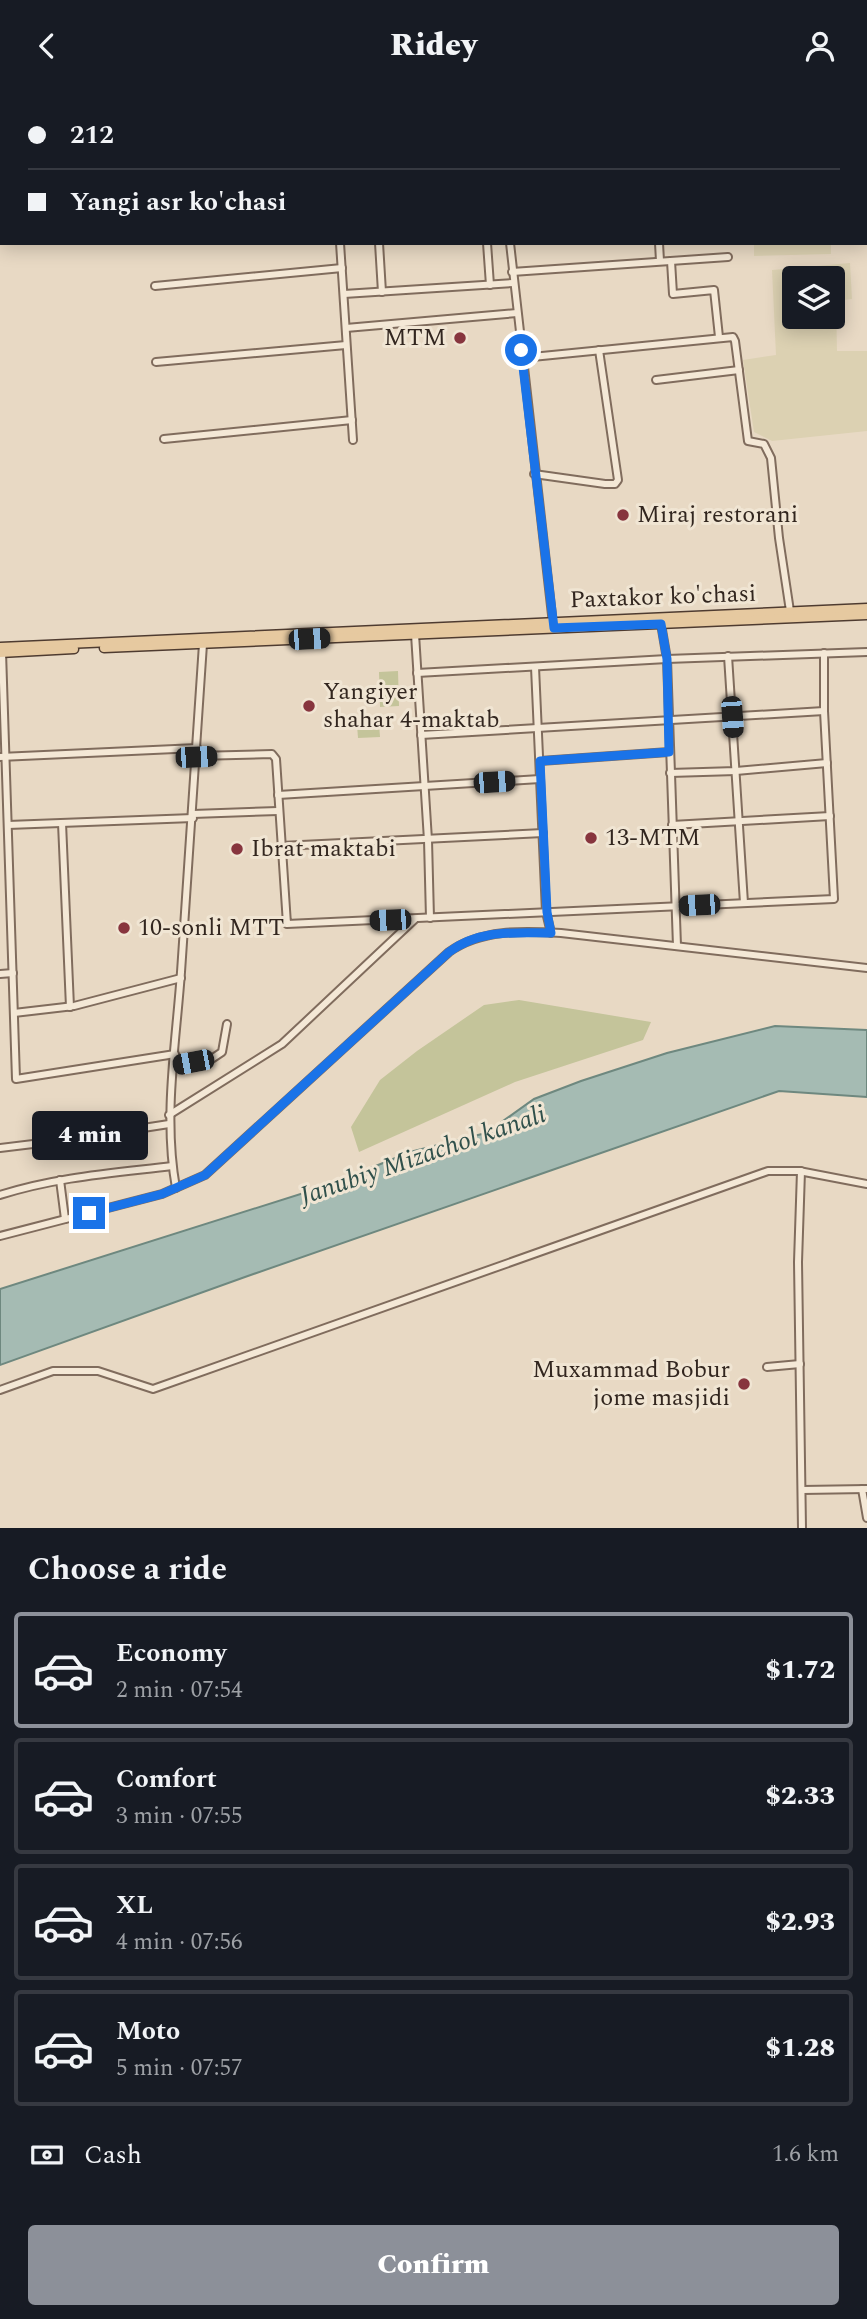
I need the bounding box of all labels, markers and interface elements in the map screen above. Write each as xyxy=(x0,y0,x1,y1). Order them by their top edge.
text: Ridey xyxy=(390,21,477,70)
icon: back xyxy=(28,27,66,65)
icon: person xyxy=(801,27,839,65)
text: 212 xyxy=(70,115,114,155)
text: Yangi asr ko'chasi xyxy=(70,182,286,222)
map controls xyxy=(782,266,845,329)
button: layers xyxy=(782,266,845,329)
place label: MTM xyxy=(384,320,446,356)
marker: MTM xyxy=(452,330,468,346)
route start xyxy=(505,334,537,366)
place label: Miraj restorani xyxy=(637,497,798,533)
marker: Miraj restorani xyxy=(615,507,631,523)
street label: Paxtakor ko'chasi xyxy=(569,576,757,618)
car xyxy=(288,627,331,651)
place label: Yangiyer shahar 4-maktab xyxy=(323,674,500,738)
car xyxy=(721,695,744,739)
marker: Yangiyer shahar 4-maktab xyxy=(301,698,317,714)
car xyxy=(175,746,218,768)
car xyxy=(473,770,516,794)
place label: 13-MTM xyxy=(605,820,700,856)
marker: 13-MTM xyxy=(583,830,599,846)
place label: Ibrat maktabi xyxy=(251,831,396,867)
marker: Ibrat maktabi xyxy=(229,841,245,857)
car xyxy=(678,893,721,917)
car xyxy=(369,909,412,931)
place label: 10-sonli MTT xyxy=(138,910,284,946)
marker: 10-sonli MTT xyxy=(116,920,132,936)
car xyxy=(171,1048,216,1076)
water label: Janubiy Mizachol kanali xyxy=(293,1094,551,1217)
callout: 4 min xyxy=(31,1111,147,1161)
text: 4 min xyxy=(58,1118,122,1153)
route end xyxy=(73,1197,105,1229)
place label: Muxammad Bobur jome masjidi xyxy=(532,1352,730,1416)
marker: Muxammad Bobur jome masjidi xyxy=(736,1376,752,1392)
text: Choose a ride xyxy=(28,1545,227,1594)
text: Economy xyxy=(116,1633,226,1673)
icon: car xyxy=(32,1639,95,1702)
text: $1.72 xyxy=(765,1650,835,1690)
text: 2 min · 07:54 xyxy=(116,1673,243,1708)
text: Comfort xyxy=(116,1759,217,1799)
icon: car xyxy=(32,1765,95,1828)
text: $2.33 xyxy=(765,1776,835,1816)
text: 3 min · 07:55 xyxy=(116,1799,243,1834)
text: XL xyxy=(116,1885,153,1925)
icon: car xyxy=(32,1891,95,1954)
text: $2.93 xyxy=(765,1902,835,1942)
text: 4 min · 07:56 xyxy=(116,1925,243,1960)
text: Moto xyxy=(116,2011,180,2051)
icon: car xyxy=(32,2017,95,2080)
text: $1.28 xyxy=(765,2028,835,2068)
text: 5 min · 07:57 xyxy=(116,2051,243,2086)
text: Cash xyxy=(84,2135,142,2175)
icon: cash xyxy=(28,2136,66,2174)
text: 1.6 km xyxy=(772,2137,839,2172)
button: Confirm xyxy=(28,2225,839,2305)

